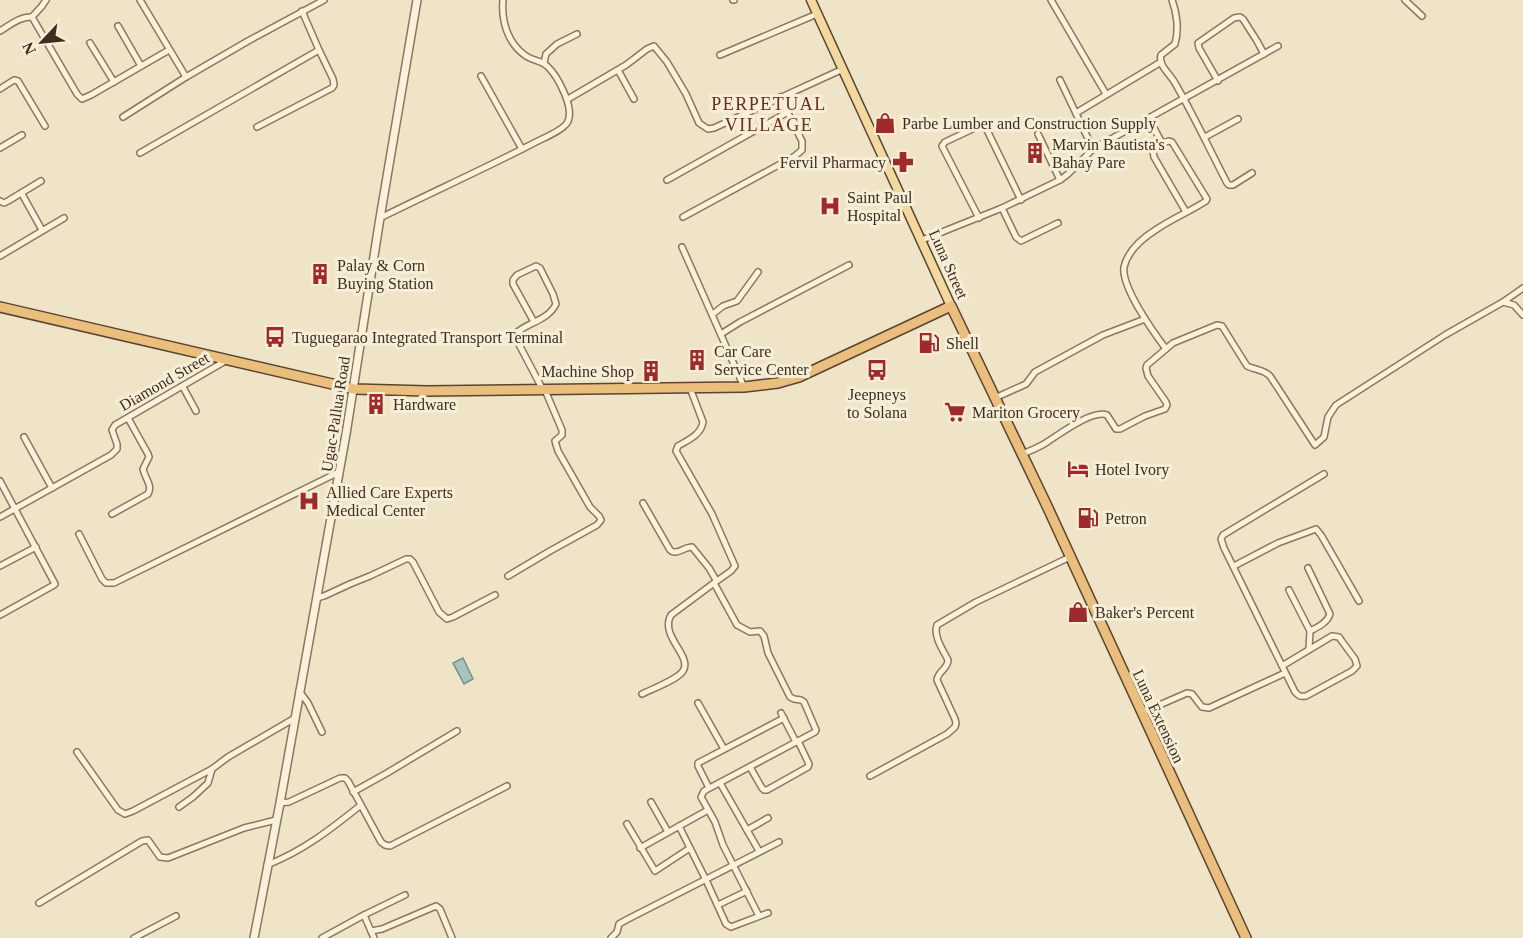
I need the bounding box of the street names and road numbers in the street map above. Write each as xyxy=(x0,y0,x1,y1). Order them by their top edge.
street label: Luna Street xyxy=(926,227,972,302)
street label: Diamond Street xyxy=(116,349,213,414)
street label: Ugac-Pallua Road xyxy=(318,355,354,473)
street label: Luna Extension xyxy=(1130,667,1188,766)

